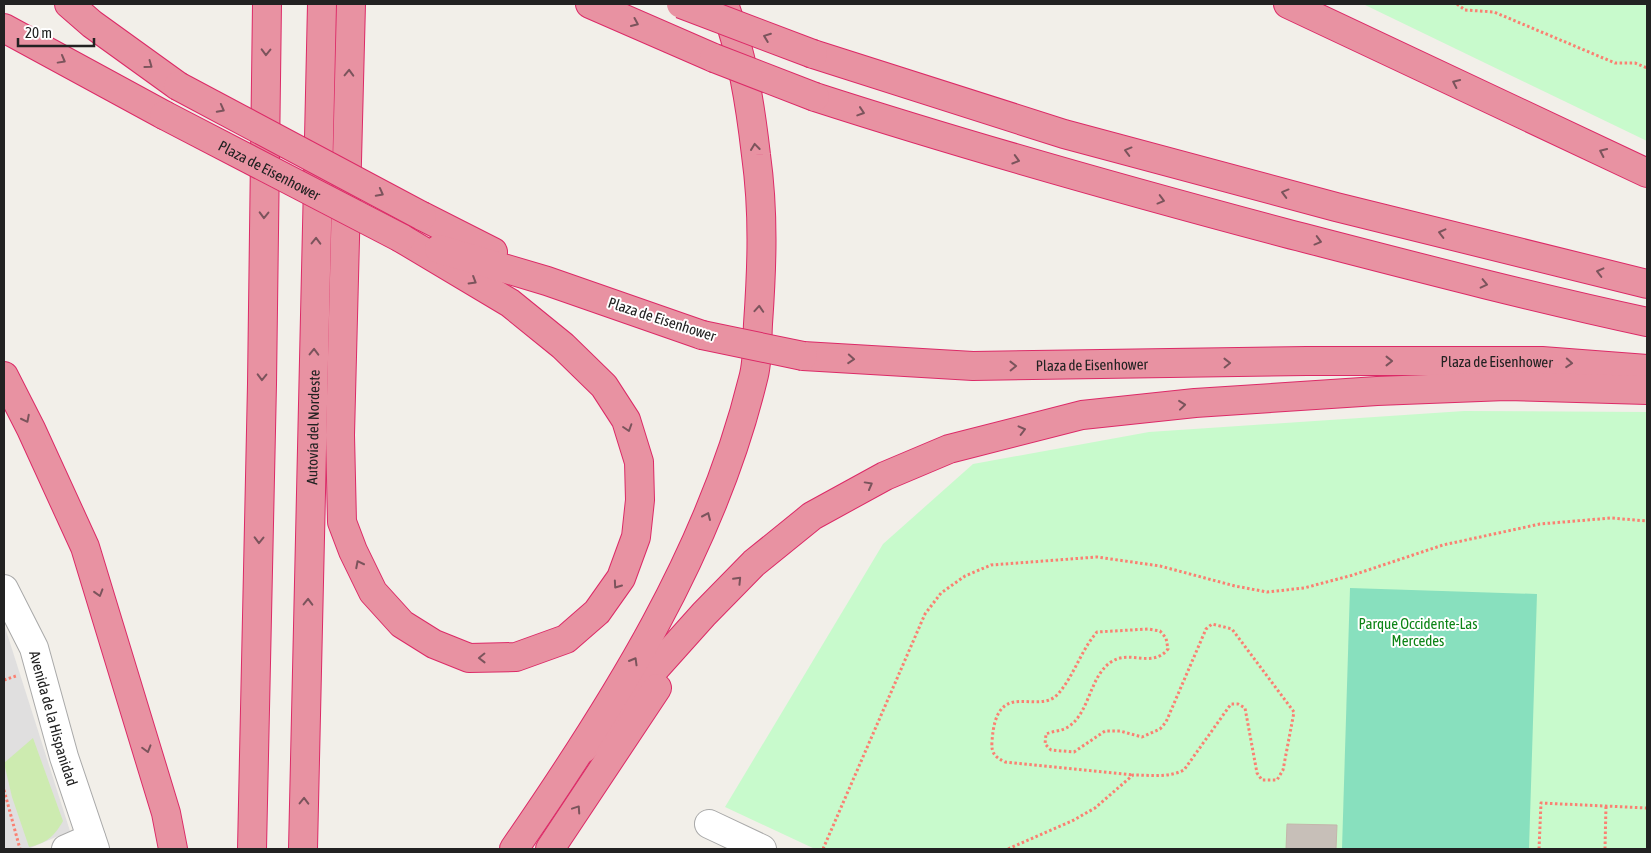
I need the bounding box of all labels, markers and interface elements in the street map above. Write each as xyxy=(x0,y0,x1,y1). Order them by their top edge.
scale bar xyxy=(18,15,94,47)
one-way arrow xyxy=(630,17,639,28)
text: 20 m xyxy=(25,24,52,41)
one-way arrow xyxy=(763,33,772,43)
one-way arrow xyxy=(261,49,271,57)
one-way arrow xyxy=(56,53,65,63)
one-way arrow xyxy=(143,59,153,68)
one-way arrow xyxy=(344,69,354,76)
one-way arrow xyxy=(1452,79,1461,89)
one-way arrow xyxy=(216,103,225,113)
one-way arrow xyxy=(856,106,865,116)
street label: Plaza de Eisenhower xyxy=(216,136,324,203)
one-way arrow xyxy=(751,143,761,152)
one-way arrow xyxy=(1123,146,1132,157)
one-way arrow xyxy=(1599,148,1608,158)
one-way arrow xyxy=(1012,154,1020,164)
one-way arrow xyxy=(375,187,384,197)
one-way arrow xyxy=(1280,188,1289,199)
one-way arrow xyxy=(1156,194,1165,204)
one-way arrow xyxy=(259,212,269,219)
one-way arrow xyxy=(1438,228,1447,239)
one-way arrow xyxy=(1314,235,1323,246)
one-way arrow xyxy=(311,237,322,245)
one-way arrow xyxy=(1595,267,1604,278)
one-way arrow xyxy=(468,275,477,285)
one-way arrow xyxy=(1479,278,1488,289)
street label: Plaza de Eisenhower xyxy=(606,294,718,345)
one-way arrow xyxy=(753,305,764,313)
one-way arrow xyxy=(309,348,319,356)
street label: Plaza de Eisenhower xyxy=(1441,352,1554,370)
one-way arrow xyxy=(847,353,855,364)
street label: Plaza de Eisenhower xyxy=(1035,355,1149,374)
one-way arrow xyxy=(1386,356,1393,366)
one-way arrow xyxy=(1224,358,1231,368)
one-way arrow xyxy=(1565,358,1573,369)
one-way arrow xyxy=(1010,361,1018,371)
street label: Autovía del Nordeste xyxy=(303,369,322,485)
one-way arrow xyxy=(257,374,267,382)
one-way arrow xyxy=(1178,400,1186,411)
one-way arrow xyxy=(20,414,30,423)
one-way arrow xyxy=(622,424,632,432)
one-way arrow xyxy=(1017,425,1026,436)
one-way arrow xyxy=(864,481,873,491)
one-way arrow xyxy=(700,512,711,521)
one-way arrow xyxy=(254,536,264,544)
one-way arrow xyxy=(355,560,365,569)
one-way arrow xyxy=(732,576,741,585)
one-way arrow xyxy=(614,579,623,589)
one-way arrow xyxy=(94,589,104,597)
one-way arrow xyxy=(303,598,314,606)
park label: Parque Occidente-Las Mercedes xyxy=(1359,615,1477,649)
street label: Avenida de la Hispanidad xyxy=(27,649,82,788)
one-way arrow xyxy=(477,653,485,663)
one-way arrow xyxy=(627,658,637,667)
one-way arrow xyxy=(141,744,151,752)
one-way arrow xyxy=(298,796,309,804)
one-way arrow xyxy=(571,805,580,814)

